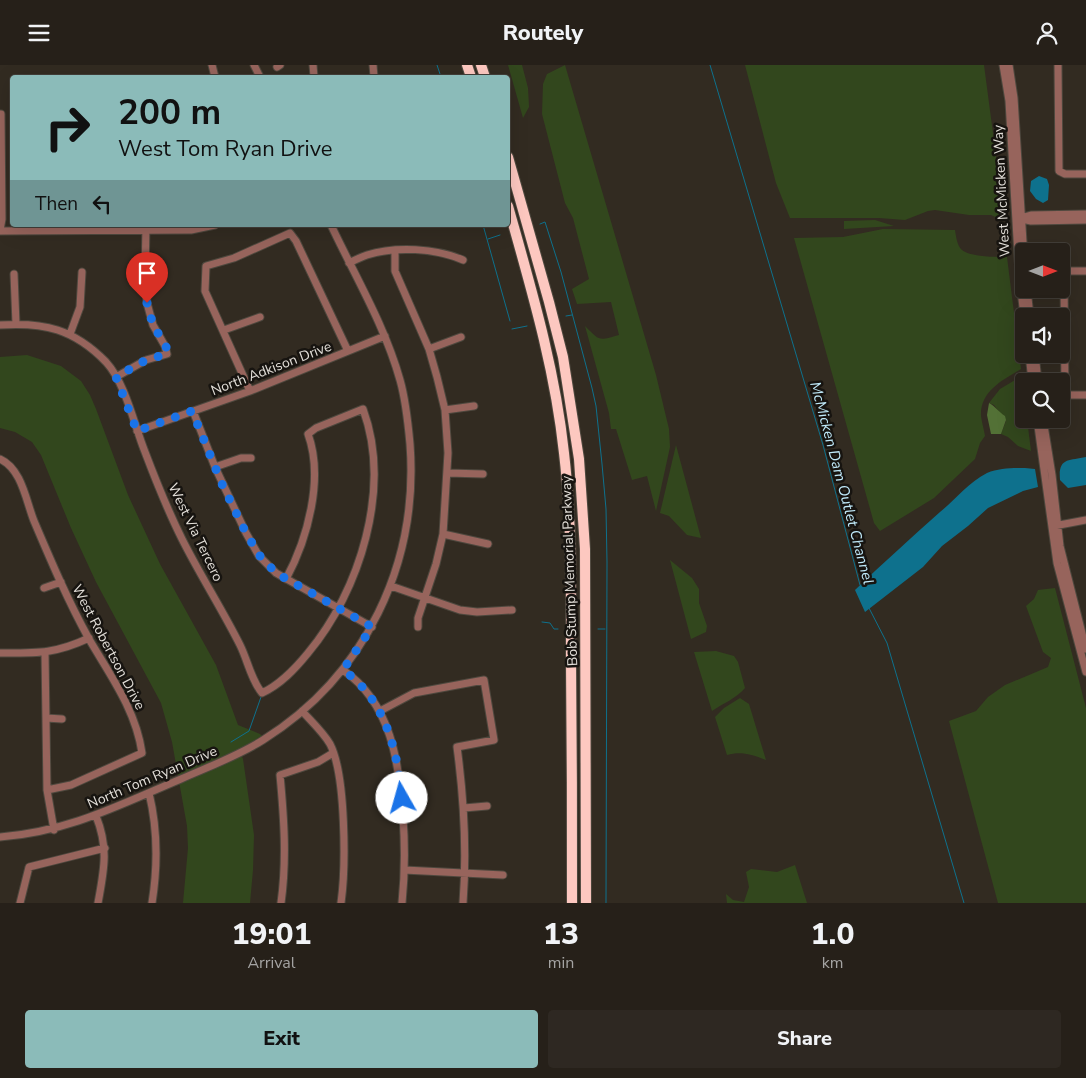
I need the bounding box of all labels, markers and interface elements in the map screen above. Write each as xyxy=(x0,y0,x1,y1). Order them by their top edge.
text: Routely xyxy=(503,18,583,48)
icon: menu xyxy=(25,19,53,47)
icon: person xyxy=(1033,19,1061,47)
text: 200 m xyxy=(118,89,221,136)
icon: right xyxy=(35,95,100,160)
street label: West McMicken Way xyxy=(989,124,1014,258)
text: West Tom Ryan Drive xyxy=(118,134,333,164)
icon: left xyxy=(88,190,116,218)
text: Then xyxy=(35,191,78,217)
north arrow xyxy=(1015,243,1070,297)
map controls xyxy=(1015,243,1070,428)
pin xyxy=(126,252,168,303)
icon: arrive xyxy=(133,259,161,287)
button: sound xyxy=(1015,308,1070,363)
street label: North Adkison Drive xyxy=(208,337,334,400)
button: search xyxy=(1015,373,1070,428)
water label: McMicken Dam Outlet Channel xyxy=(805,379,879,587)
street label: Bob Stump Memorial Parkway xyxy=(557,475,582,667)
street label: West Via Tercero xyxy=(163,480,228,585)
street label: West Robertson Drive xyxy=(67,581,150,713)
street label: North Tom Ryan Drive xyxy=(84,742,220,813)
position arrow xyxy=(375,771,427,823)
text: 19:01 xyxy=(232,914,311,955)
text: 13 xyxy=(543,914,579,955)
text: 1.0 xyxy=(811,914,854,955)
text: Arrival xyxy=(247,952,296,974)
text: min xyxy=(548,952,574,974)
text: km xyxy=(822,952,843,974)
button: Exit xyxy=(25,1010,538,1068)
button: Share xyxy=(548,1010,1061,1068)

